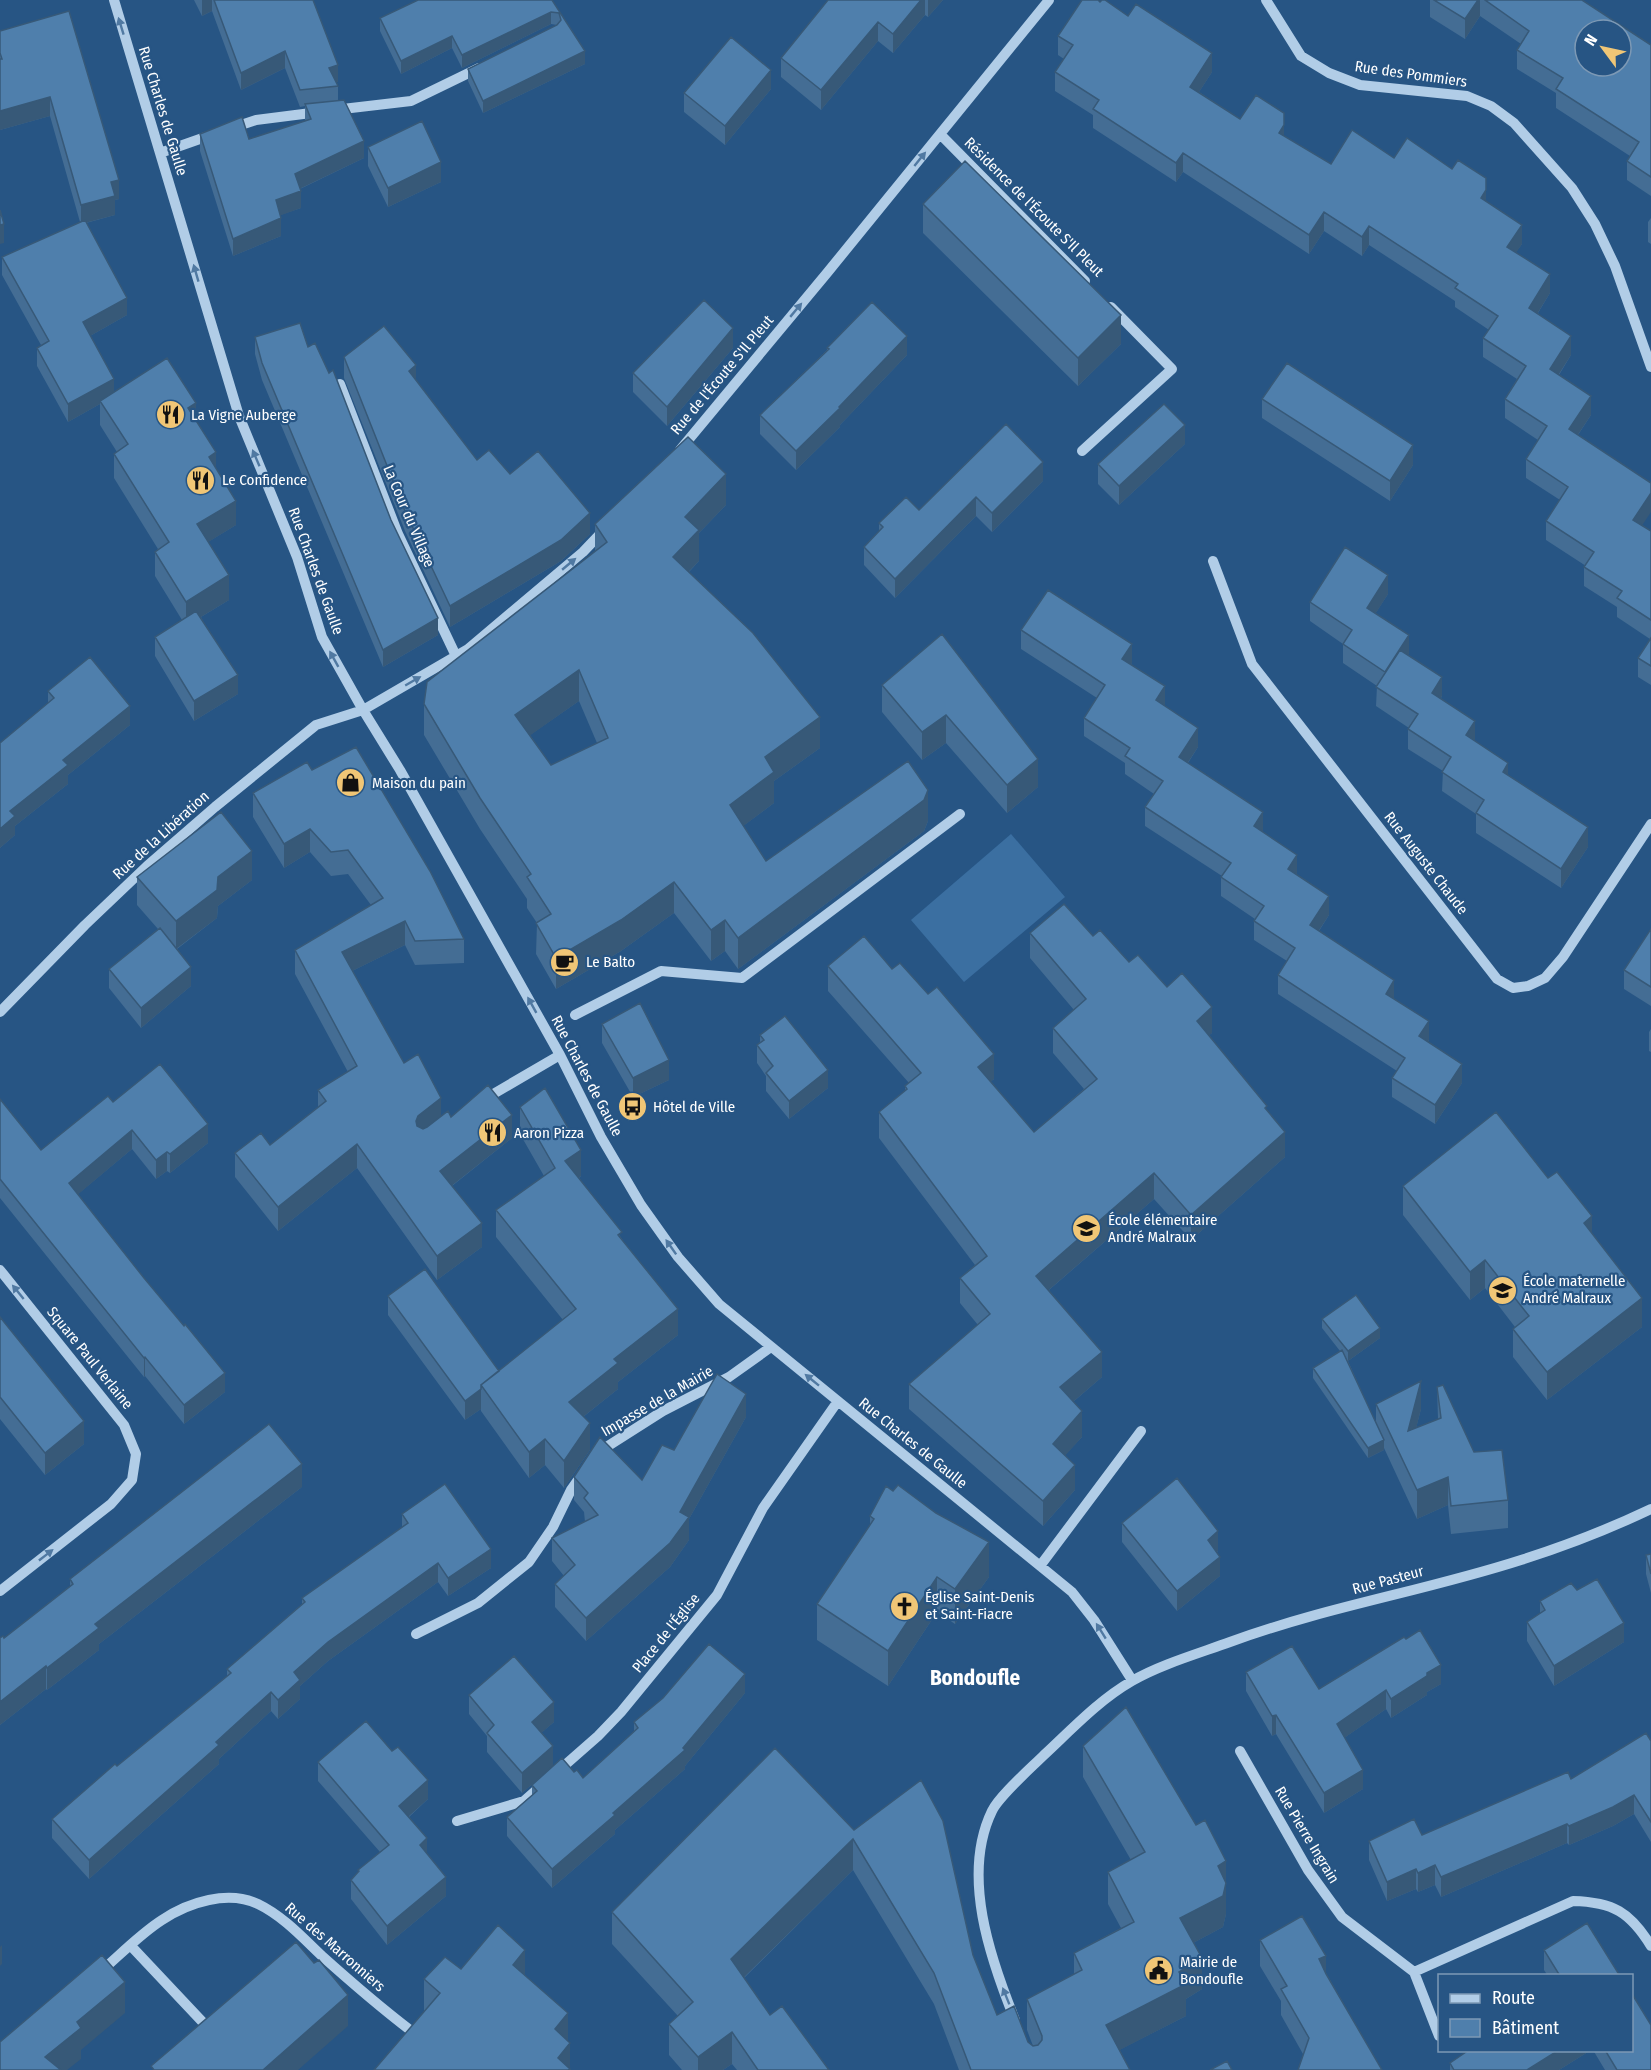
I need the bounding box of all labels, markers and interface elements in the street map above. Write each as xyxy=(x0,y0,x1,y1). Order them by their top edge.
one-way arrow xyxy=(116,17,126,35)
north arrow xyxy=(1573,18,1633,78)
text: N xyxy=(1580,31,1601,49)
street label: Rue Charles de Gaulle xyxy=(135,44,191,178)
street label: Rue des Pommiers xyxy=(1354,57,1468,91)
street label: Résidence de l'Écoute S'Il Pleut xyxy=(961,134,1107,280)
one-way arrow xyxy=(913,151,926,166)
one-way arrow xyxy=(191,264,200,282)
one-way arrow xyxy=(790,302,802,317)
street label: Rue de l'Écoute S'Il Pleut xyxy=(667,312,777,438)
restaurant icon: La Vigne Auberge xyxy=(154,399,186,431)
place label: La Vigne Auberge xyxy=(191,406,296,424)
one-way arrow xyxy=(251,449,260,467)
street label: La Cour du Village xyxy=(379,462,439,570)
restaurant icon: Le Confidence xyxy=(185,464,217,496)
place label: Le Confidence xyxy=(222,471,307,489)
street label: Rue Charles de Gaulle xyxy=(285,505,347,637)
one-way arrow xyxy=(561,558,577,571)
one-way arrow xyxy=(329,650,339,667)
one-way arrow xyxy=(405,676,422,686)
shop icon: Maison du pain xyxy=(335,767,367,799)
place label: Maison du pain xyxy=(372,774,466,792)
street label: Rue de la Libération xyxy=(109,787,213,883)
street label: Rue Auguste Chaude xyxy=(1380,808,1472,918)
cafe icon: Le Balto xyxy=(549,946,581,978)
place label: Le Balto xyxy=(586,953,635,971)
one-way arrow xyxy=(527,996,537,1013)
street label: Rue Charles de Gaulle xyxy=(548,1013,626,1139)
bus stop icon: Hôtel de Ville xyxy=(616,1091,648,1123)
place label: Hôtel de Ville xyxy=(653,1098,735,1116)
restaurant icon: Aaron Pizza xyxy=(477,1117,509,1149)
place label: Aaron Pizza xyxy=(514,1124,584,1142)
place label: École élémentaire André Malraux xyxy=(1108,1211,1217,1246)
school or university icon: École élémentaire André Malraux xyxy=(1071,1213,1103,1245)
one-way arrow xyxy=(665,1239,677,1255)
place label: École maternelle André Malraux xyxy=(1523,1272,1625,1307)
school or university icon: École maternelle André Malraux xyxy=(1486,1274,1518,1306)
one-way arrow xyxy=(12,1285,24,1300)
street label: Square Paul Verlaine xyxy=(43,1303,137,1413)
street label: Impasse de la Mairie xyxy=(598,1362,716,1440)
one-way arrow xyxy=(804,1374,820,1387)
street label: Rue Charles de Gaulle xyxy=(855,1394,971,1492)
one-way arrow xyxy=(38,1548,54,1561)
street label: Rue Pasteur xyxy=(1350,1562,1426,1598)
place label: Église Saint-Denis et Saint-Fiacre xyxy=(925,1588,1034,1623)
street label: Place de l'Église xyxy=(628,1590,704,1676)
church icon: Église Saint-Denis et Saint-Fiacre xyxy=(888,1590,920,1622)
one-way arrow xyxy=(1096,1623,1107,1639)
district label: Bondoufle xyxy=(930,1665,1020,1691)
street label: Rue Pierre Ingrain xyxy=(1271,1783,1343,1887)
street label: Rue des Marronniers xyxy=(281,1899,389,1995)
place label: Mairie de Bondoufle xyxy=(1180,1953,1243,1988)
public building icon: Mairie de Bondoufle xyxy=(1143,1955,1175,1987)
legend xyxy=(1438,1974,1633,2052)
one-way arrow xyxy=(1001,1987,1010,2005)
text: Route xyxy=(1492,1987,1535,2009)
text: Bâtiment xyxy=(1492,2017,1559,2039)

